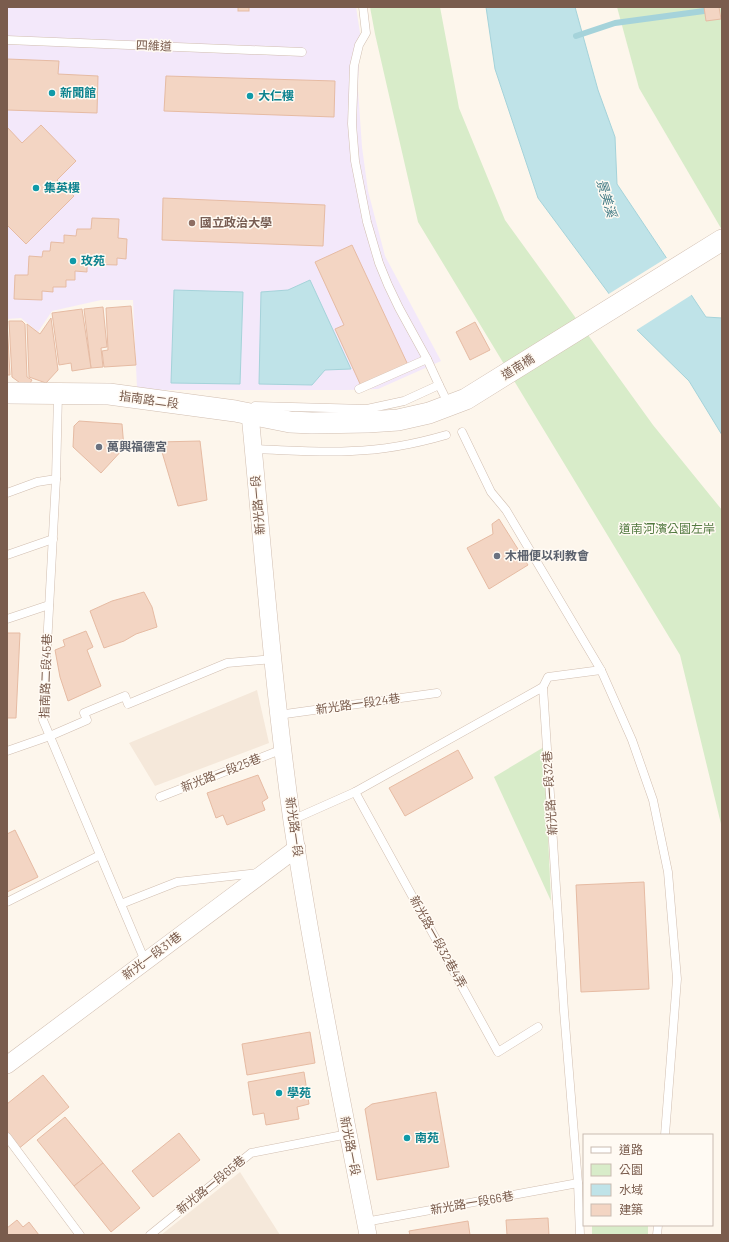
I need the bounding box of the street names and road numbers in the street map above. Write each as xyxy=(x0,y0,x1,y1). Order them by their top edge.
street label: 四維道 xyxy=(136,37,172,53)
street label: 道南橋 xyxy=(498,351,536,382)
street label: 指南路二段 xyxy=(118,388,180,410)
street label: 新光路一段 xyxy=(247,475,267,536)
street label: 指南路二段45巷 xyxy=(37,633,53,719)
street label: 新光路一段24巷 xyxy=(315,690,401,716)
street label: 新光路一段25巷 xyxy=(179,750,263,794)
street label: 新光路一段32巷 xyxy=(539,750,559,836)
street label: 新光路一段 xyxy=(284,796,306,858)
street label: 新光路一段32巷4弄 xyxy=(408,893,470,990)
street label: 新光一段31巷 xyxy=(119,928,184,982)
street label: 新光路一段 xyxy=(338,1115,364,1177)
street label: 新光路一段65巷 xyxy=(173,1152,248,1216)
street label: 新光路一段66巷 xyxy=(429,1188,515,1216)

